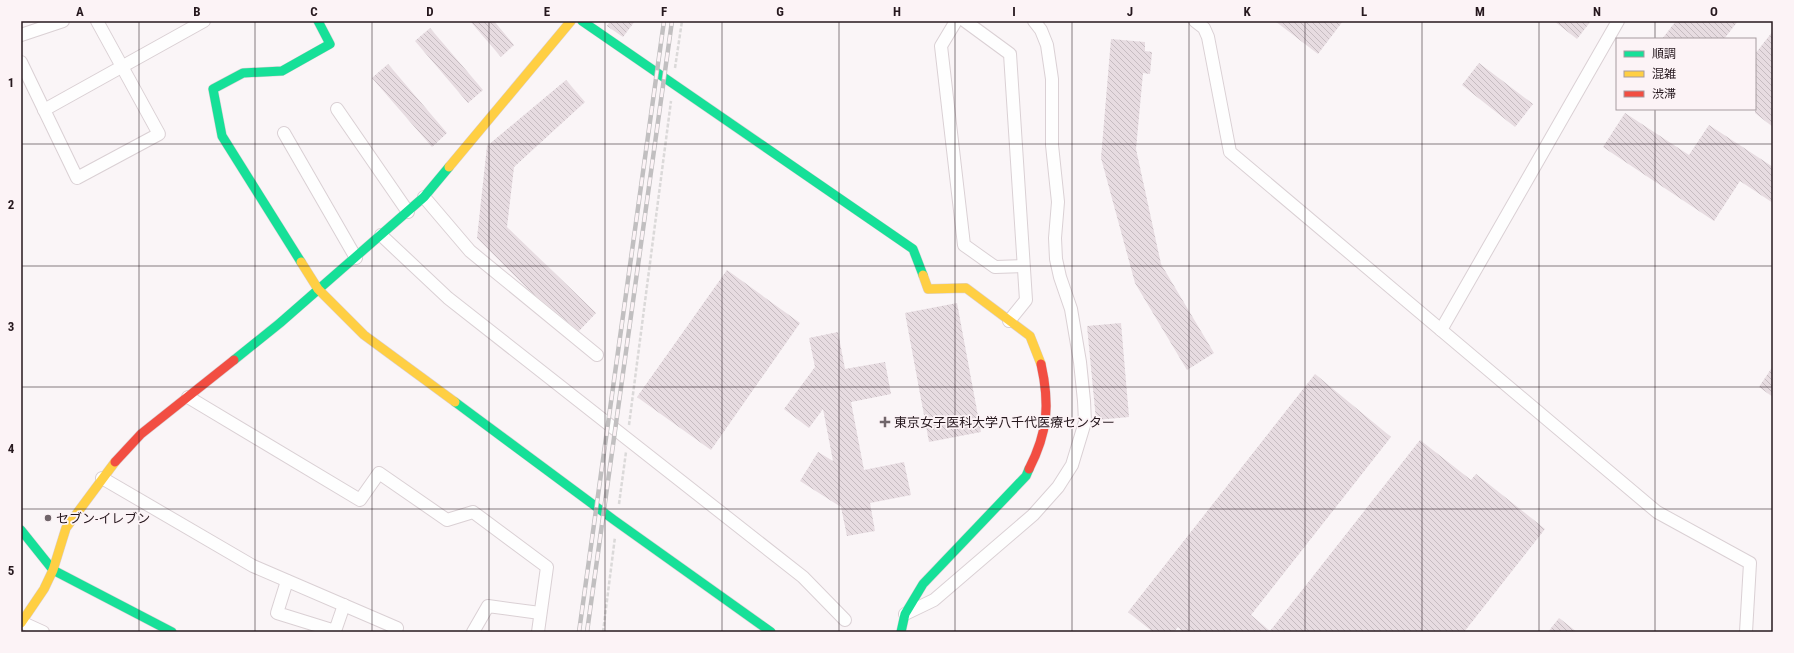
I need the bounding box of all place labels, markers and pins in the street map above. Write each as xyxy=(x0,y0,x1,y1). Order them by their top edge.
place label: 東京女子医科大学八千代医療センター xyxy=(894,415,1115,430)
marker: 東京女子医科大学八千代医療センター xyxy=(879,416,891,428)
place label: セブン-イレブン xyxy=(56,511,150,526)
marker: セブン-イレブン xyxy=(43,513,53,523)

